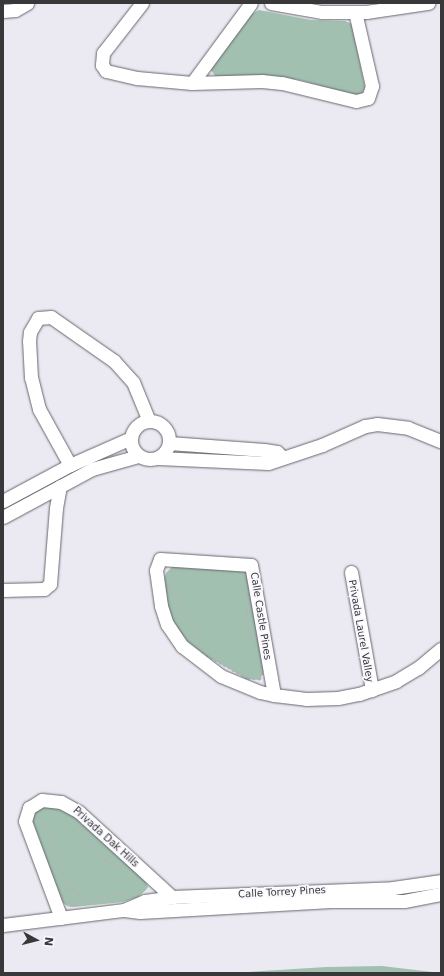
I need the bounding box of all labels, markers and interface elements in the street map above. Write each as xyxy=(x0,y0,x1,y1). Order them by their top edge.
street label: Calle Castle Pines xyxy=(248,571,274,661)
street label: Privada Laurel Valley xyxy=(346,579,376,683)
street label: Privada Dak Hills xyxy=(71,804,141,870)
street label: Calle Torrey Pines xyxy=(238,884,326,900)
north arrow xyxy=(16,920,56,960)
text: N xyxy=(41,936,55,947)

